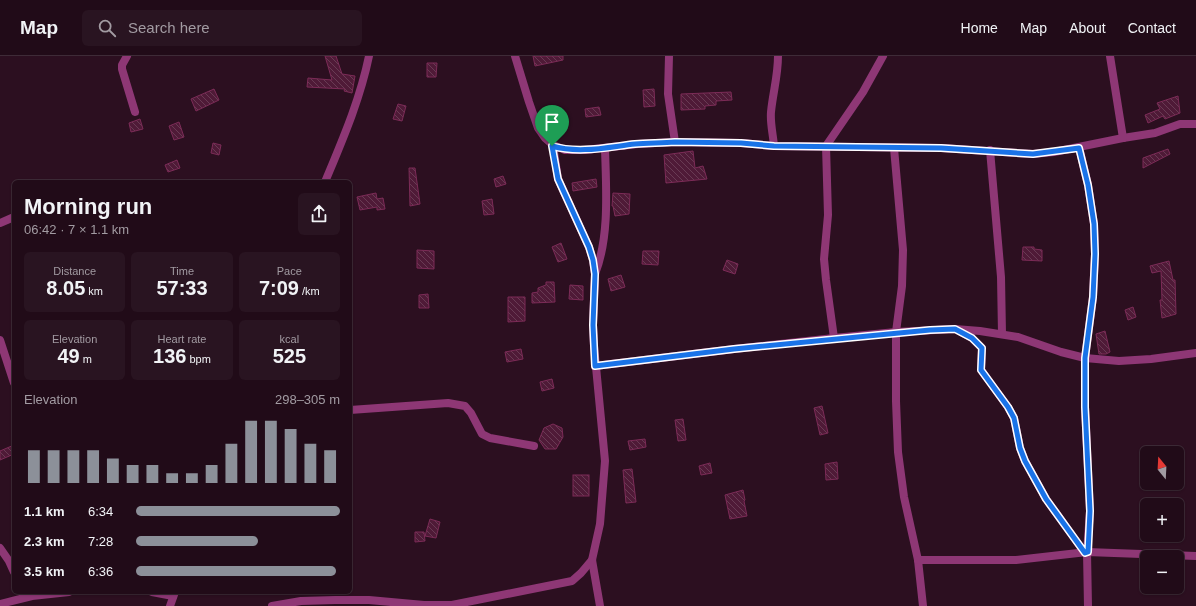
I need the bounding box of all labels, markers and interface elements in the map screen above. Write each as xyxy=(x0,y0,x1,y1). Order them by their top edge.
search box xyxy=(82,10,362,46)
text: Map xyxy=(20,17,58,38)
icon: search xyxy=(96,17,118,39)
text: Search here xyxy=(128,19,210,36)
text: Home xyxy=(961,20,998,36)
text: Map xyxy=(1020,20,1047,36)
text: About xyxy=(1069,20,1106,36)
text: Contact xyxy=(1128,20,1176,36)
pin xyxy=(535,105,569,146)
icon: arrive xyxy=(541,111,563,133)
button: share xyxy=(298,193,340,235)
text: Morning run xyxy=(24,194,152,219)
text: 06:42 · 7 × 1.1 km xyxy=(24,222,129,237)
text: Distance xyxy=(53,265,96,277)
text: Time xyxy=(170,265,194,277)
text: Pace xyxy=(277,265,302,277)
text: 8.05 xyxy=(46,277,85,299)
text: 57:33 xyxy=(156,277,208,299)
text: 7:09 xyxy=(259,277,299,299)
text: km xyxy=(85,285,103,297)
text: /km xyxy=(299,285,320,297)
text: Elevation xyxy=(52,333,97,345)
text: Heart rate xyxy=(158,333,206,345)
text: kcal xyxy=(280,333,299,345)
text: 49 xyxy=(57,345,80,367)
text: 136 xyxy=(153,345,186,367)
text: 525 xyxy=(273,345,306,367)
text: m xyxy=(80,353,92,365)
text: bpm xyxy=(186,353,211,365)
text: Elevation xyxy=(24,392,77,407)
text: 298–305 m xyxy=(275,392,340,407)
north arrow xyxy=(1140,446,1184,490)
map controls xyxy=(1140,446,1184,594)
button: + xyxy=(1140,498,1184,542)
text: 1.1 km xyxy=(24,504,64,519)
text: 6:34 xyxy=(88,504,113,519)
text: 2.3 km xyxy=(24,534,64,549)
text: 7:28 xyxy=(88,534,113,549)
button: − xyxy=(1140,550,1184,594)
text: 3.5 km xyxy=(24,564,64,579)
text: 6:36 xyxy=(88,564,113,579)

